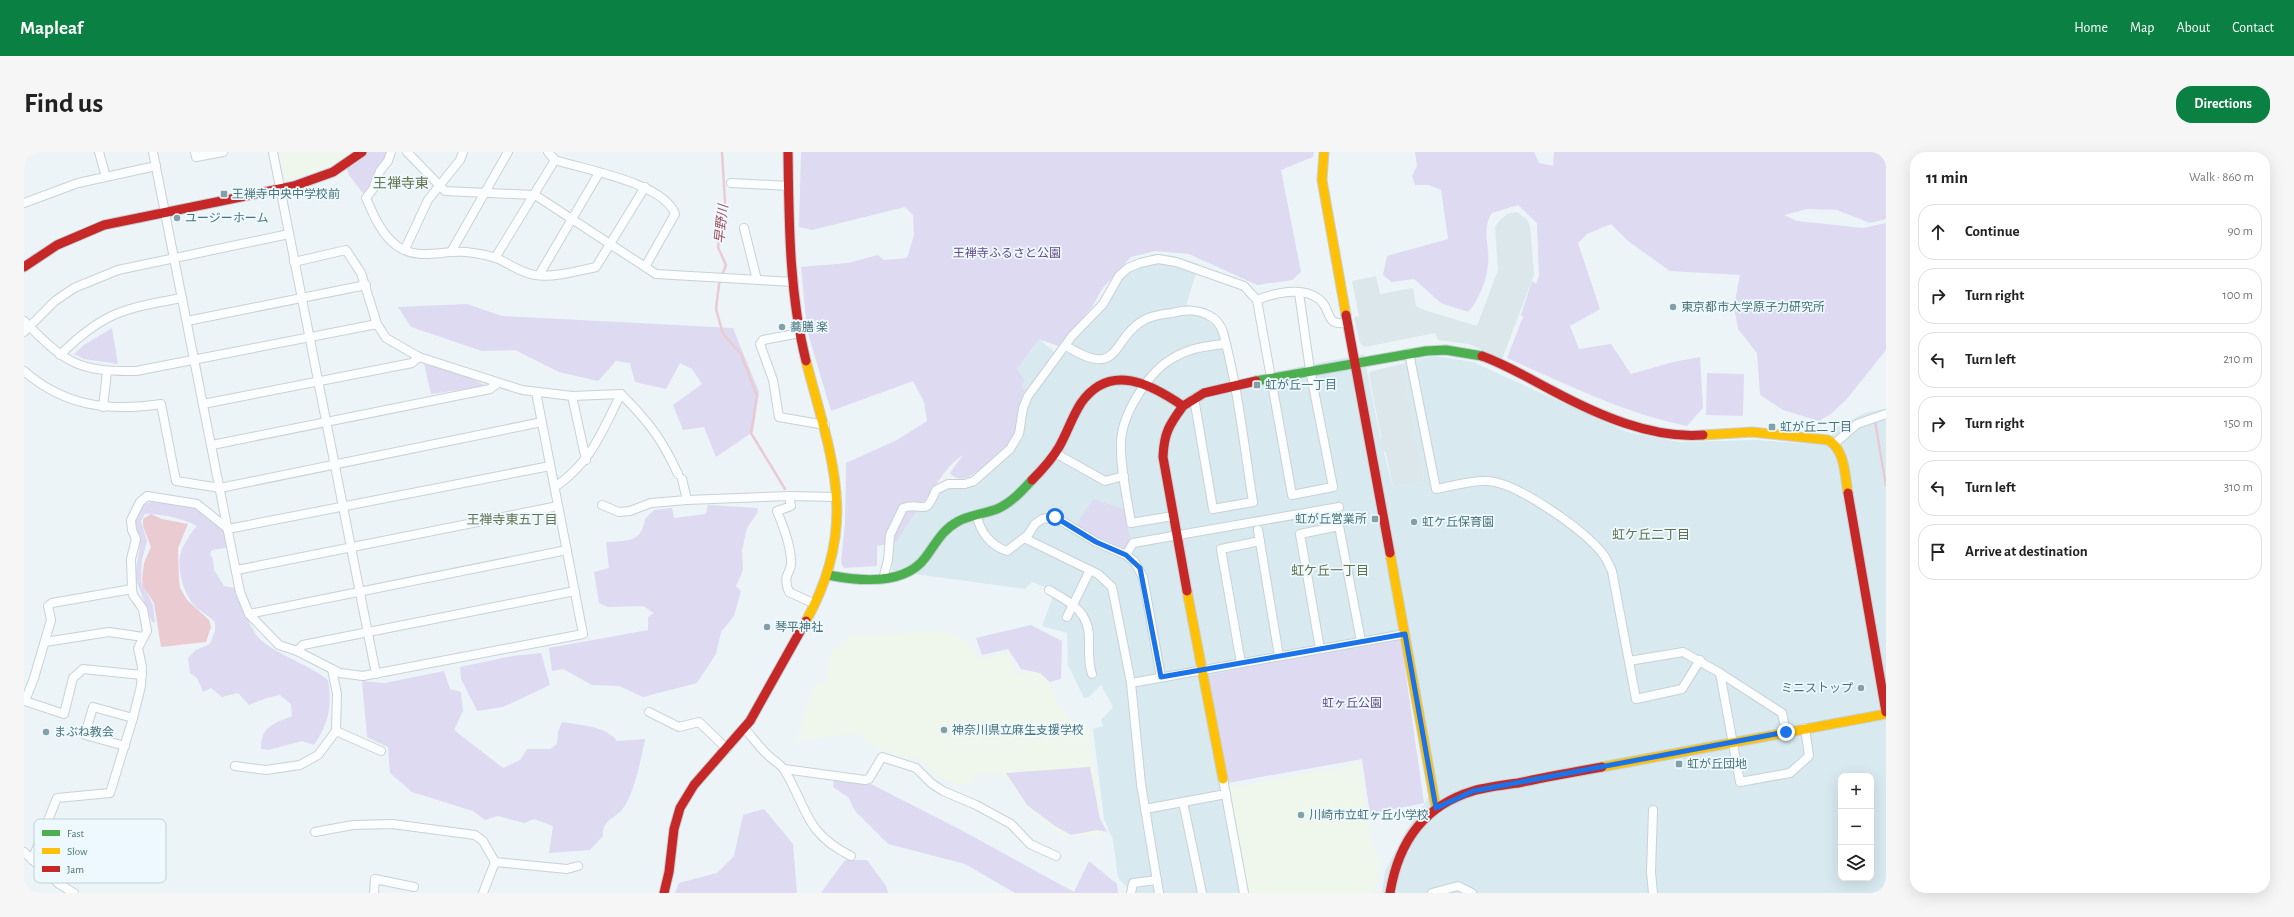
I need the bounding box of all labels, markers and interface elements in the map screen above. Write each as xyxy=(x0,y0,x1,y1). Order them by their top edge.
text: Mapleaf xyxy=(20,19,83,38)
text: Home xyxy=(2074,21,2108,35)
text: Map xyxy=(2130,21,2154,35)
text: About xyxy=(2176,21,2210,35)
text: Contact xyxy=(2232,21,2274,35)
button: Directions xyxy=(2176,86,2270,123)
text: Find us xyxy=(24,90,103,118)
text: 11 min xyxy=(1926,169,1968,186)
text: Walk · 860 m xyxy=(2189,171,2254,184)
district label: 王禅寺東 xyxy=(373,176,429,191)
place label: 王禅寺中央中学校前 xyxy=(232,187,340,200)
marker: 王禅寺中央中学校前 xyxy=(219,189,229,199)
water label: 早野川 xyxy=(713,202,731,244)
place label: ユージーホーム xyxy=(185,212,268,224)
marker: ユージーホーム xyxy=(172,213,182,223)
icon: ahead xyxy=(1927,221,1949,243)
text: Continue xyxy=(1965,224,2020,239)
text: 90 m xyxy=(2227,225,2253,238)
park label: 王禅寺ふるさと公園 xyxy=(953,247,1061,259)
icon: right xyxy=(1927,285,1949,307)
text: Turn right xyxy=(1965,288,2024,303)
text: 100 m xyxy=(2222,289,2253,302)
place label: 東京都市大学原子力研究所 xyxy=(1681,300,1825,313)
marker: 東京都市大学原子力研究所 xyxy=(1668,302,1678,312)
place label: 蕎膳 楽 xyxy=(790,320,828,333)
marker: 蕎膳 楽 xyxy=(777,322,787,332)
icon: left xyxy=(1927,349,1949,371)
text: Turn left xyxy=(1965,352,2016,367)
text: 210 m xyxy=(2223,353,2253,366)
place label: 虹が丘一丁目 xyxy=(1265,378,1337,391)
marker: 虹が丘一丁目 xyxy=(1252,380,1262,390)
icon: right xyxy=(1927,413,1949,435)
text: Turn right xyxy=(1965,416,2024,431)
text: 150 m xyxy=(2224,417,2253,430)
place label: 虹が丘二丁目 xyxy=(1780,420,1852,433)
marker: 虹が丘二丁目 xyxy=(1767,422,1777,432)
icon: left xyxy=(1927,477,1949,499)
text: Turn left xyxy=(1965,480,2016,495)
text: 310 m xyxy=(2224,481,2253,494)
route start xyxy=(1046,508,1064,526)
place label: 虹が丘営業所 xyxy=(1295,512,1367,525)
district label: 王禅寺東五丁目 xyxy=(466,513,558,527)
marker: 虹が丘営業所 xyxy=(1370,514,1380,524)
place label: 虹ケ丘保育園 xyxy=(1422,515,1494,528)
marker: 虹ケ丘保育園 xyxy=(1409,517,1419,527)
district label: 虹ケ丘二丁目 xyxy=(1612,528,1690,542)
icon: arrive xyxy=(1927,541,1949,563)
text: Arrive at destination xyxy=(1965,544,2088,559)
district label: 虹ケ丘一丁目 xyxy=(1291,564,1369,578)
place label: 琴平神社 xyxy=(775,621,823,633)
marker: 琴平神社 xyxy=(762,622,772,632)
place label: ミニストップ xyxy=(1781,682,1853,694)
marker: ミニストップ xyxy=(1856,683,1866,693)
park label: 虹ヶ丘公園 xyxy=(1322,697,1382,709)
place label: 神奈川県立麻生支援学校 xyxy=(952,723,1084,736)
route end xyxy=(1777,723,1795,741)
place label: まぶね教会 xyxy=(54,725,114,738)
marker: 神奈川県立麻生支援学校 xyxy=(939,725,949,735)
marker: まぶね教会 xyxy=(41,727,51,737)
place label: 虹が丘団地 xyxy=(1687,757,1747,770)
marker: 虹が丘団地 xyxy=(1674,759,1684,769)
map controls xyxy=(1838,773,1874,881)
button: + xyxy=(1838,773,1874,809)
place label: 川崎市立虹ヶ丘小学校 xyxy=(1309,808,1429,821)
button: − xyxy=(1838,809,1874,845)
marker: 川崎市立虹ヶ丘小学校 xyxy=(1296,810,1306,820)
legend xyxy=(34,819,166,883)
text: Fast xyxy=(67,828,85,839)
button: layers xyxy=(1838,845,1874,881)
text: Slow xyxy=(67,846,88,857)
text: Jam xyxy=(67,864,84,875)

